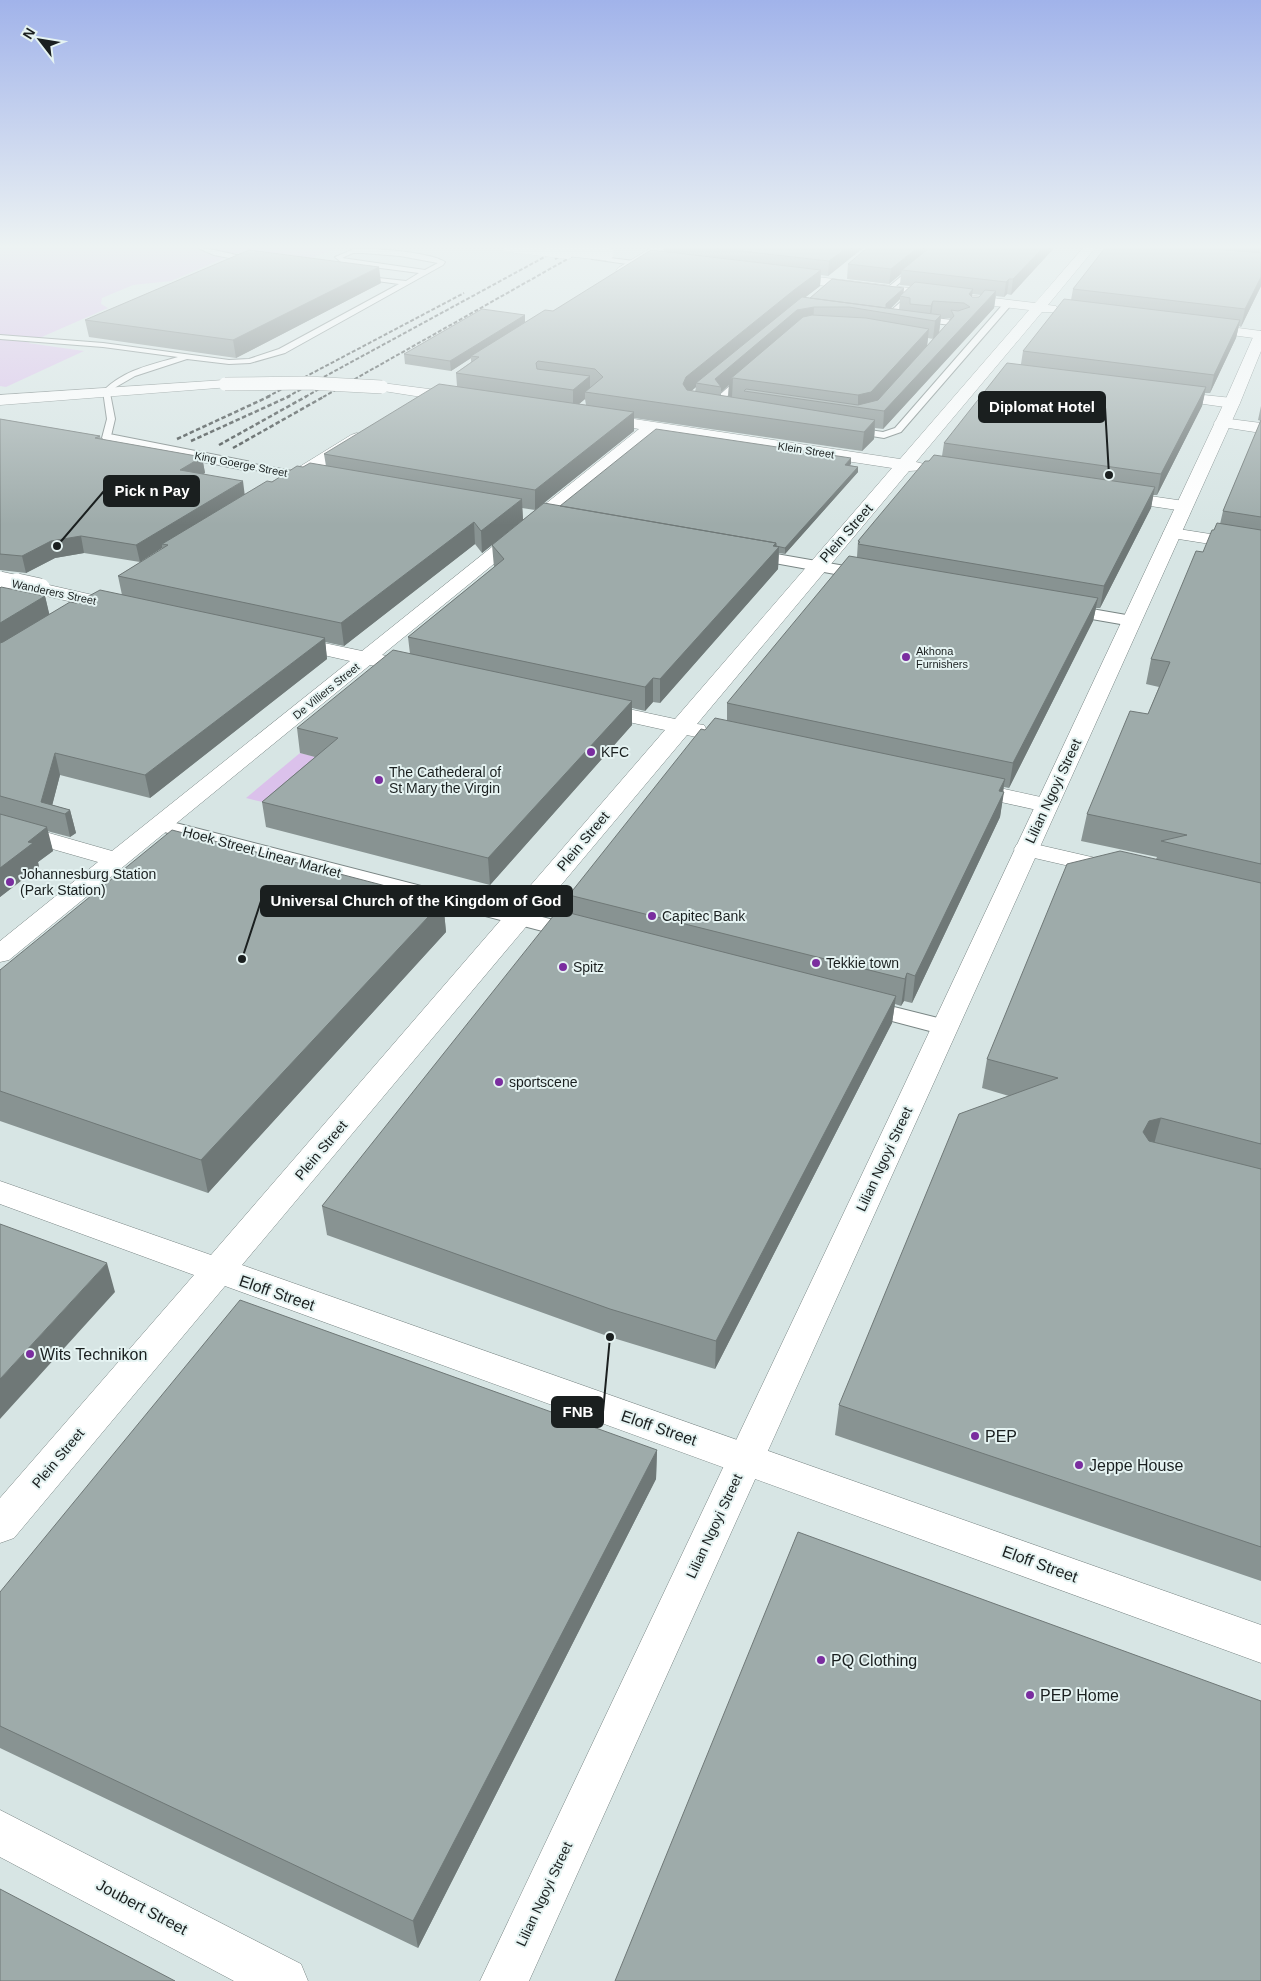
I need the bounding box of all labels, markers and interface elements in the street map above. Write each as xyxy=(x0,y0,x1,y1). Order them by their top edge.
north arrow xyxy=(15,15,65,65)
text: N xyxy=(19,25,38,42)
callout: Diplomat Hotel xyxy=(979,392,1105,422)
text: Diplomat Hotel xyxy=(989,398,1095,415)
street label: Klein Street xyxy=(777,440,835,460)
street label: King Goerge Street xyxy=(194,449,288,479)
callout: Pick n Pay xyxy=(104,476,199,506)
text: Pick n Pay xyxy=(114,482,190,499)
street label: Plein Street xyxy=(816,500,876,566)
street label: Wanderers Street xyxy=(11,577,97,607)
place label: Akhona Furnishers xyxy=(916,645,968,670)
marker: Akhona Furnishers xyxy=(900,651,912,663)
street label: De Villiers Street xyxy=(290,661,362,721)
street label: Lilian Ngoyi Street xyxy=(1022,736,1084,846)
place label: KFC xyxy=(601,744,629,760)
marker: KFC xyxy=(585,746,597,758)
place label: The Cathederal of St Mary the Virgin xyxy=(389,764,501,796)
marker: The Cathederal of St Mary the Virgin xyxy=(373,774,385,786)
street label: Plein Street xyxy=(554,808,612,874)
street label: Hoek Street Linear Market xyxy=(181,823,343,881)
place label: Johannesburg Station (Park Station) xyxy=(20,866,156,898)
marker: Johannesburg Station (Park Station) xyxy=(4,876,16,888)
callout: Universal Church of the Kingdom of God xyxy=(261,886,572,916)
text: Universal Church of the Kingdom of God xyxy=(271,892,561,909)
place label: Capitec Bank xyxy=(662,908,746,924)
marker: Capitec Bank xyxy=(646,910,658,922)
place label: Tekkie town xyxy=(826,955,899,971)
marker: Tekkie town xyxy=(810,957,822,969)
place label: Spitz xyxy=(573,959,604,975)
marker: Spitz xyxy=(557,961,569,973)
place label: sportscene xyxy=(509,1074,578,1090)
marker: sportscene xyxy=(493,1076,505,1088)
street label: Lilian Ngoyi Street xyxy=(853,1104,915,1214)
street label: Plein Street xyxy=(292,1117,350,1183)
street label: Eloff Street xyxy=(237,1272,318,1314)
place label: Wits Technikon xyxy=(40,1346,147,1363)
marker: Wits Technikon xyxy=(24,1348,36,1360)
callout: FNB xyxy=(552,1397,603,1427)
text: FNB xyxy=(563,1403,594,1420)
street label: Eloff Street xyxy=(619,1407,700,1449)
street label: Plein Street xyxy=(29,1425,87,1491)
place label: PEP xyxy=(985,1428,1017,1445)
marker: PEP xyxy=(969,1430,981,1442)
place label: Jeppe House xyxy=(1089,1457,1183,1474)
marker: Jeppe House xyxy=(1073,1459,1085,1471)
street label: Lilian Ngoyi Street xyxy=(683,1471,745,1581)
street label: Eloff Street xyxy=(1000,1543,1080,1586)
place label: PQ Clothing xyxy=(831,1652,917,1669)
marker: PQ Clothing xyxy=(815,1654,827,1666)
place label: PEP Home xyxy=(1040,1687,1119,1704)
marker: PEP Home xyxy=(1024,1689,1036,1701)
street label: Lilian Ngoyi Street xyxy=(513,1839,575,1949)
street label: Joubert Street xyxy=(94,1876,191,1938)

